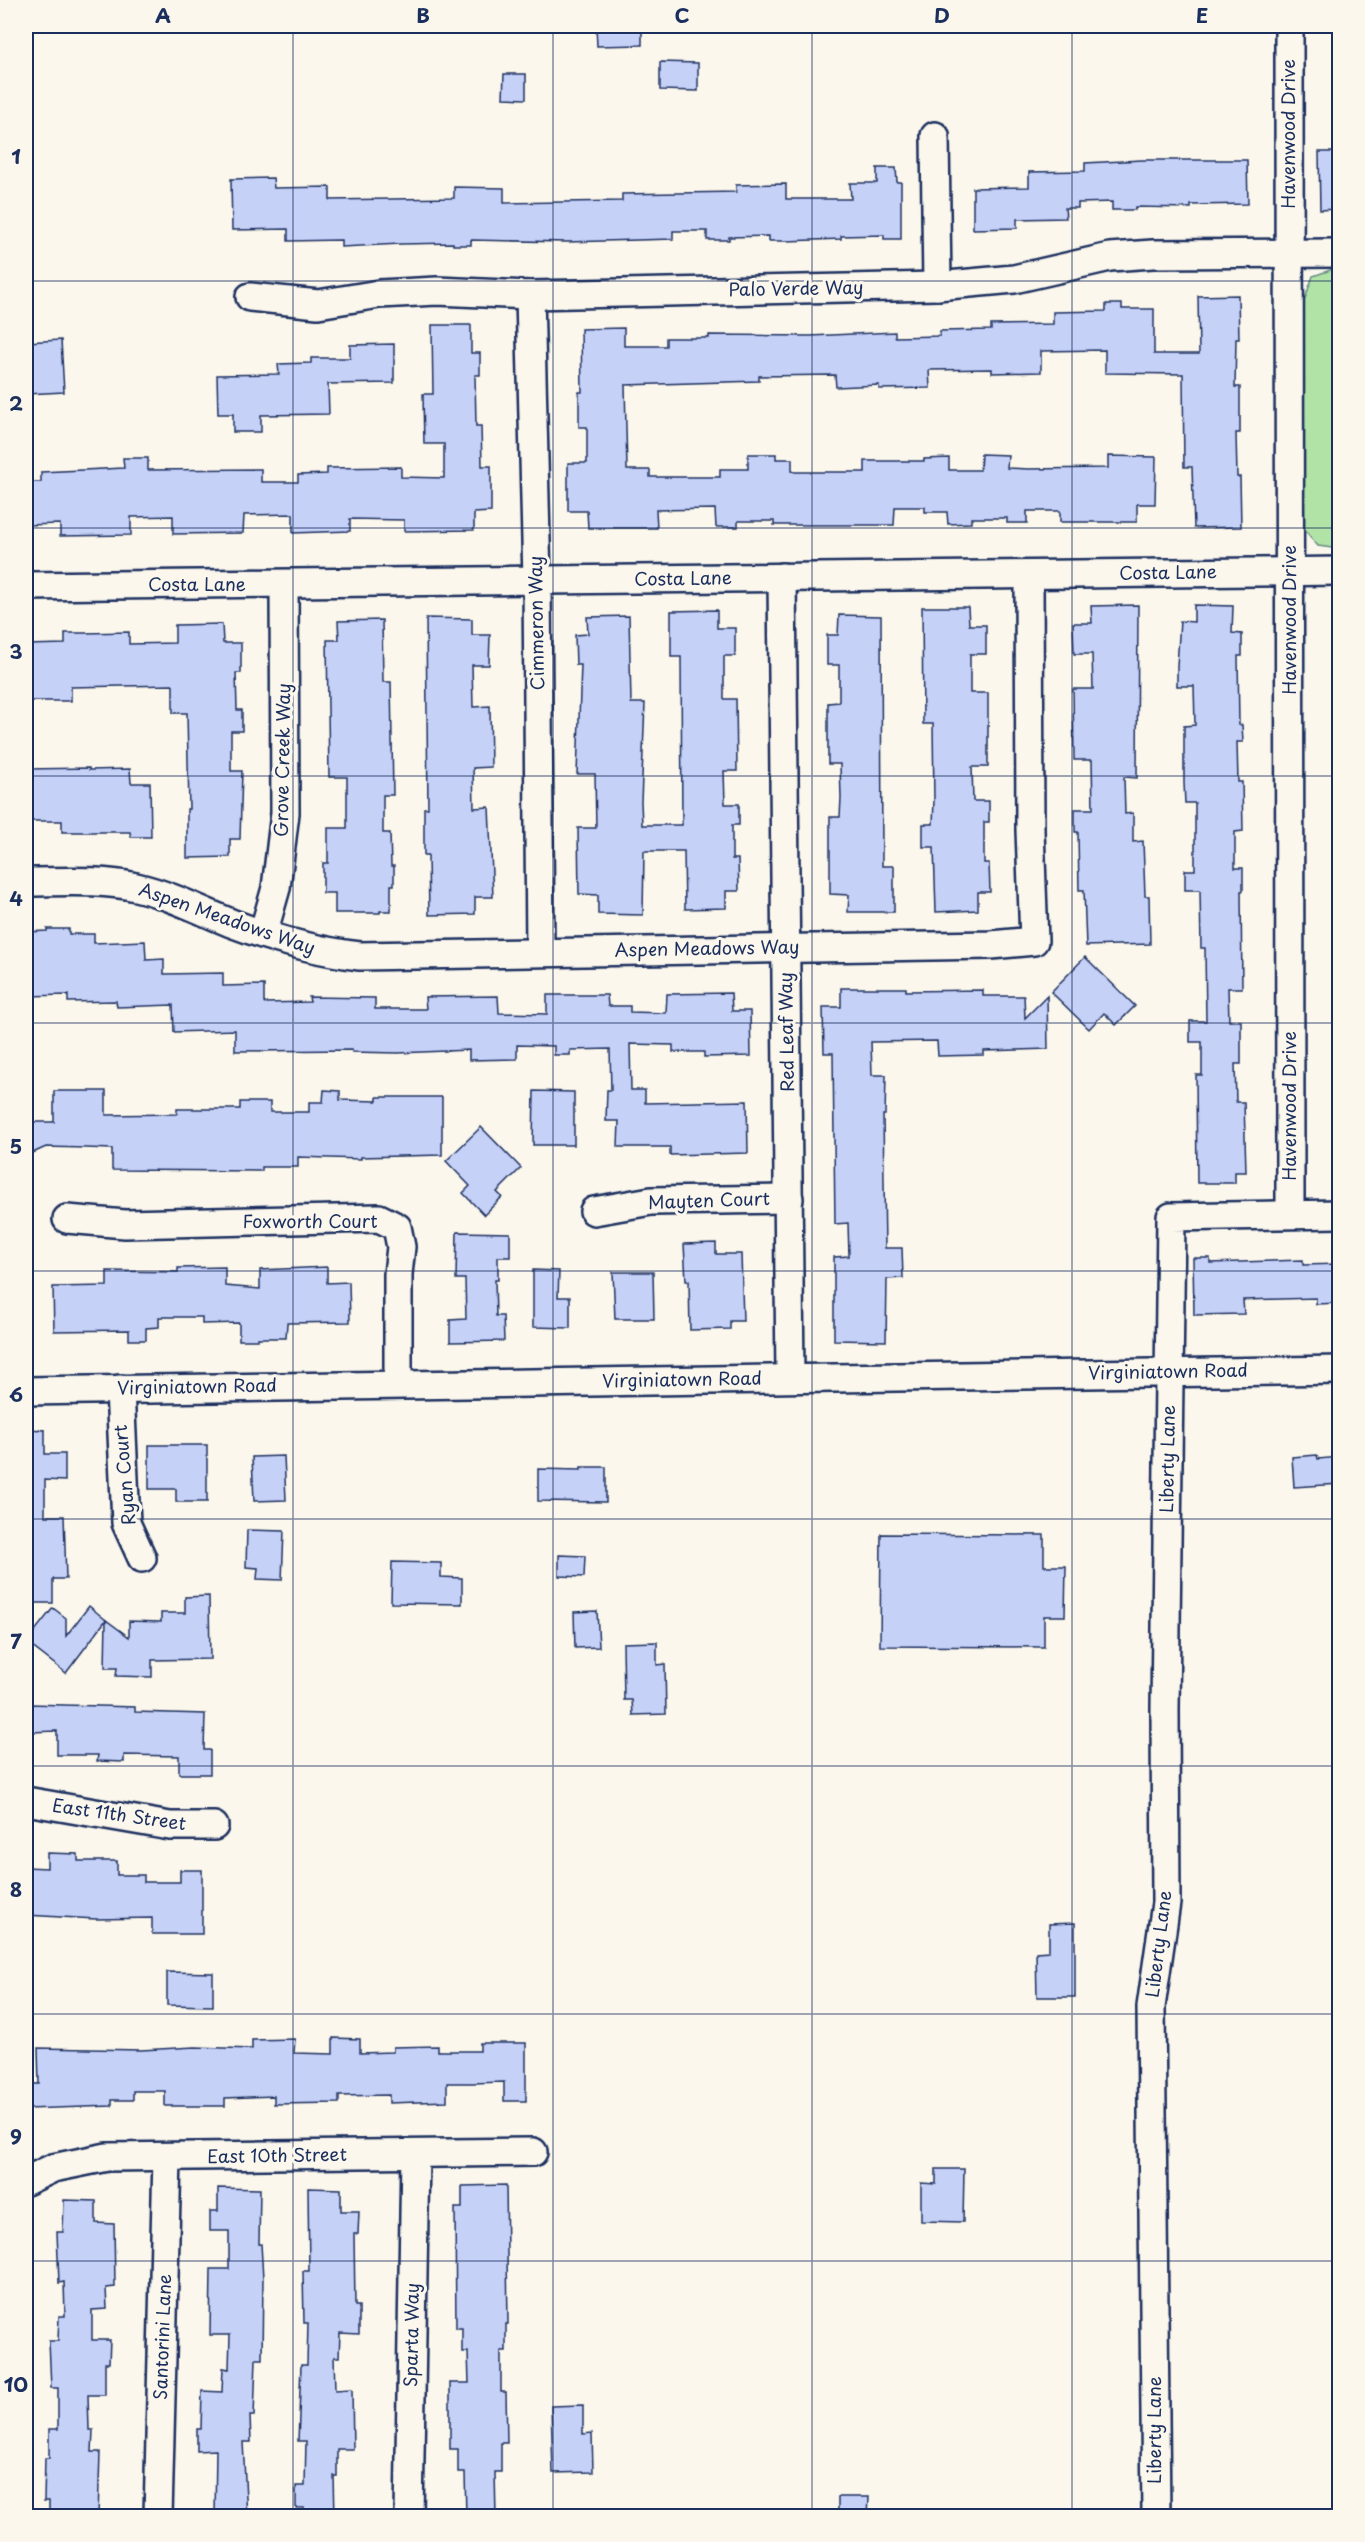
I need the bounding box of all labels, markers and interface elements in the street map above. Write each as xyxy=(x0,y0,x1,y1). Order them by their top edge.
text: A xyxy=(155,0,171,30)
text: B xyxy=(416,0,430,30)
text: C xyxy=(674,0,690,30)
text: D xyxy=(934,0,950,30)
text: E xyxy=(1196,0,1208,30)
street label: Havenwood Drive xyxy=(1274,59,1301,209)
text: 1 xyxy=(11,141,21,171)
street label: Palo Verde Way xyxy=(728,273,864,302)
text: 2 xyxy=(9,388,23,418)
street label: Havenwood Drive xyxy=(1275,545,1302,695)
street label: Cimmeron Way xyxy=(521,555,550,691)
street label: Costa Lane xyxy=(1119,557,1217,586)
street label: Costa Lane xyxy=(634,563,732,592)
street label: Costa Lane xyxy=(148,570,246,597)
text: 3 xyxy=(9,636,23,666)
street label: Grove Creek Way xyxy=(267,683,296,837)
street label: Aspen Meadows Way xyxy=(136,875,319,960)
text: 4 xyxy=(9,883,23,913)
street label: Aspen Meadows Way xyxy=(614,932,800,963)
street label: Red Leaf Way xyxy=(771,972,800,1092)
street label: Havenwood Drive xyxy=(1275,1031,1302,1181)
text: 5 xyxy=(10,1131,22,1161)
street label: Mayten Court xyxy=(648,1184,770,1215)
street label: Foxworth Court xyxy=(242,1207,378,1234)
street label: Virginiatown Road xyxy=(1088,1356,1248,1385)
street label: Virginiatown Road xyxy=(602,1364,762,1393)
street label: Virginiatown Road xyxy=(117,1371,277,1400)
text: 6 xyxy=(9,1379,23,1409)
street label: Liberty Lane xyxy=(1152,1405,1181,1513)
street label: Ryan Court xyxy=(106,1424,141,1527)
text: 7 xyxy=(10,1626,22,1656)
street label: East 11th Street xyxy=(51,1791,188,1836)
text: 8 xyxy=(10,1874,22,1904)
street label: Liberty Lane xyxy=(1138,1889,1177,1999)
text: 9 xyxy=(10,2121,22,2151)
street label: East 10th Street xyxy=(207,2140,347,2169)
street label: Santorini Lane xyxy=(146,2273,177,2400)
street label: Sparta Way xyxy=(396,2283,425,2387)
text: 10 xyxy=(4,2369,28,2399)
street label: Liberty Lane xyxy=(1140,2376,1167,2484)

